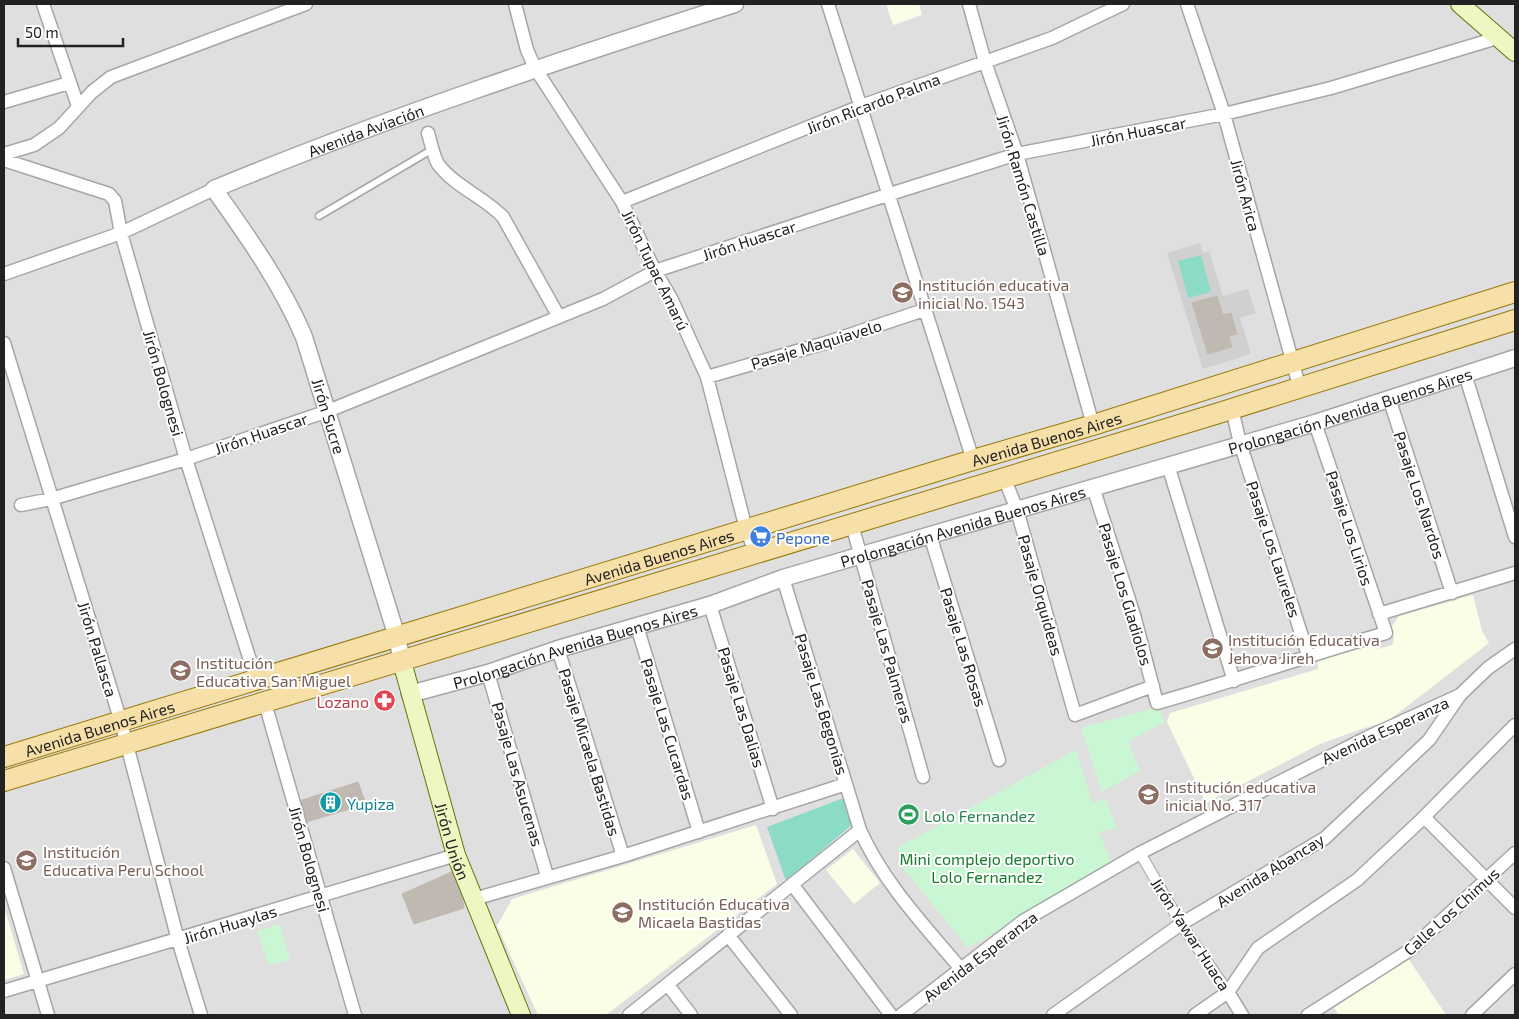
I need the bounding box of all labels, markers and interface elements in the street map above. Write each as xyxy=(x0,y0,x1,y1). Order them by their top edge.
scale bar xyxy=(18,15,122,47)
text: 50 m xyxy=(25,23,59,41)
street label: Jirón Ricardo Palma xyxy=(803,69,943,137)
street label: Avenida Aviación xyxy=(305,100,426,160)
street label: Jirón Ramón Castilla xyxy=(993,112,1055,258)
street label: Jirón Huascar xyxy=(1088,112,1188,150)
street label: Jirón Arica xyxy=(1227,157,1265,233)
street label: Jirón Tupac Amarú xyxy=(619,207,693,333)
street label: Jirón Huascar xyxy=(700,216,799,264)
place label: Institución educativa inicial No. 1543 xyxy=(918,275,1069,312)
school or university icon: Institución educativa inicial No. 1543 xyxy=(890,281,914,305)
street label: Pasaje Maquiavelo xyxy=(748,315,884,374)
street label: Jirón Bolognesi xyxy=(140,328,188,438)
street label: Prolongación Avenida Buenos Aires xyxy=(1226,363,1474,457)
street label: Jirón Sucre xyxy=(308,376,350,456)
street label: Avenida Buenos Aires xyxy=(969,407,1124,469)
street label: Jirón Huascar xyxy=(212,408,311,458)
street label: Pasaje Los Nardos xyxy=(1389,429,1450,561)
street label: Pasaje Los Lirios xyxy=(1321,468,1378,588)
street label: Pasaje Los Laureles xyxy=(1242,478,1305,620)
street label: Prolongación Avenida Buenos Aires xyxy=(838,481,1088,570)
street label: Pasaje Los Gladiolos xyxy=(1094,520,1157,668)
street label: Avenida Buenos Aires xyxy=(582,524,736,588)
supermarket icon: Pepone xyxy=(748,525,772,549)
place label: Pepone xyxy=(776,528,830,547)
street label: Pasaje Orquideas xyxy=(1014,532,1067,658)
street label: Pasaje Las Palmeras xyxy=(857,577,918,725)
street label: Pasaje Las Rosas xyxy=(936,585,991,709)
street label: Jirón Pallasca xyxy=(74,599,122,699)
street label: Prolongación Avenida Buenos Aires xyxy=(451,600,699,692)
place label: Institución Educativa Jehova Jireh xyxy=(1228,630,1380,667)
street label: Pasaje Las Begonias xyxy=(791,631,853,777)
school or university icon: Institución Educativa Jehova Jireh xyxy=(1200,636,1224,660)
street label: Pasaje Las Dalias xyxy=(714,644,769,770)
place label: Institución Educativa San Miguel xyxy=(196,653,351,690)
street label: Pasaje Las Cucardas xyxy=(636,656,699,802)
school or university icon: Institución Educativa San Miguel xyxy=(168,659,192,683)
street label: Pasaje Micaela Bastidas xyxy=(554,666,625,839)
pharmacy icon: Lozano xyxy=(373,689,397,713)
place label: Lozano xyxy=(316,692,369,711)
street label: Avenida Esperanza xyxy=(1319,692,1451,768)
street label: Avenida Buenos Aires xyxy=(22,696,177,760)
street label: Pasaje Las Asucenas xyxy=(487,700,548,849)
place label: Institución educativa inicial No. 317 xyxy=(1165,777,1316,814)
school or university icon: Institución educativa inicial No. 317 xyxy=(1137,783,1161,807)
building icon: Yupiza xyxy=(319,791,343,815)
place label: Yupiza xyxy=(347,794,395,813)
street label: Jirón Unión xyxy=(432,800,474,882)
sports icon: Lolo Fernandez xyxy=(896,803,920,827)
street label: Jirón Bolognesi xyxy=(286,804,334,914)
place label: Lolo Fernandez xyxy=(924,806,1035,825)
street label: Avenida Abancay xyxy=(1213,829,1328,911)
place label: Institución Educativa Peru School xyxy=(43,842,204,879)
school or university icon: Institución Educativa Peru School xyxy=(15,848,39,872)
park label: Mini complejo deportivo Lolo Fernandez xyxy=(900,849,1075,886)
street label: Calle Los Chimus xyxy=(1399,863,1503,959)
street label: Jirón Yawar Huaca xyxy=(1147,874,1235,994)
place label: Institución Educativa Micaela Bastidas xyxy=(638,894,790,931)
school or university icon: Institución Educativa Micaela Bastidas xyxy=(610,900,634,924)
street label: Jirón Huaylas xyxy=(181,901,279,947)
street label: Avenida Esperanza xyxy=(919,907,1041,1005)

